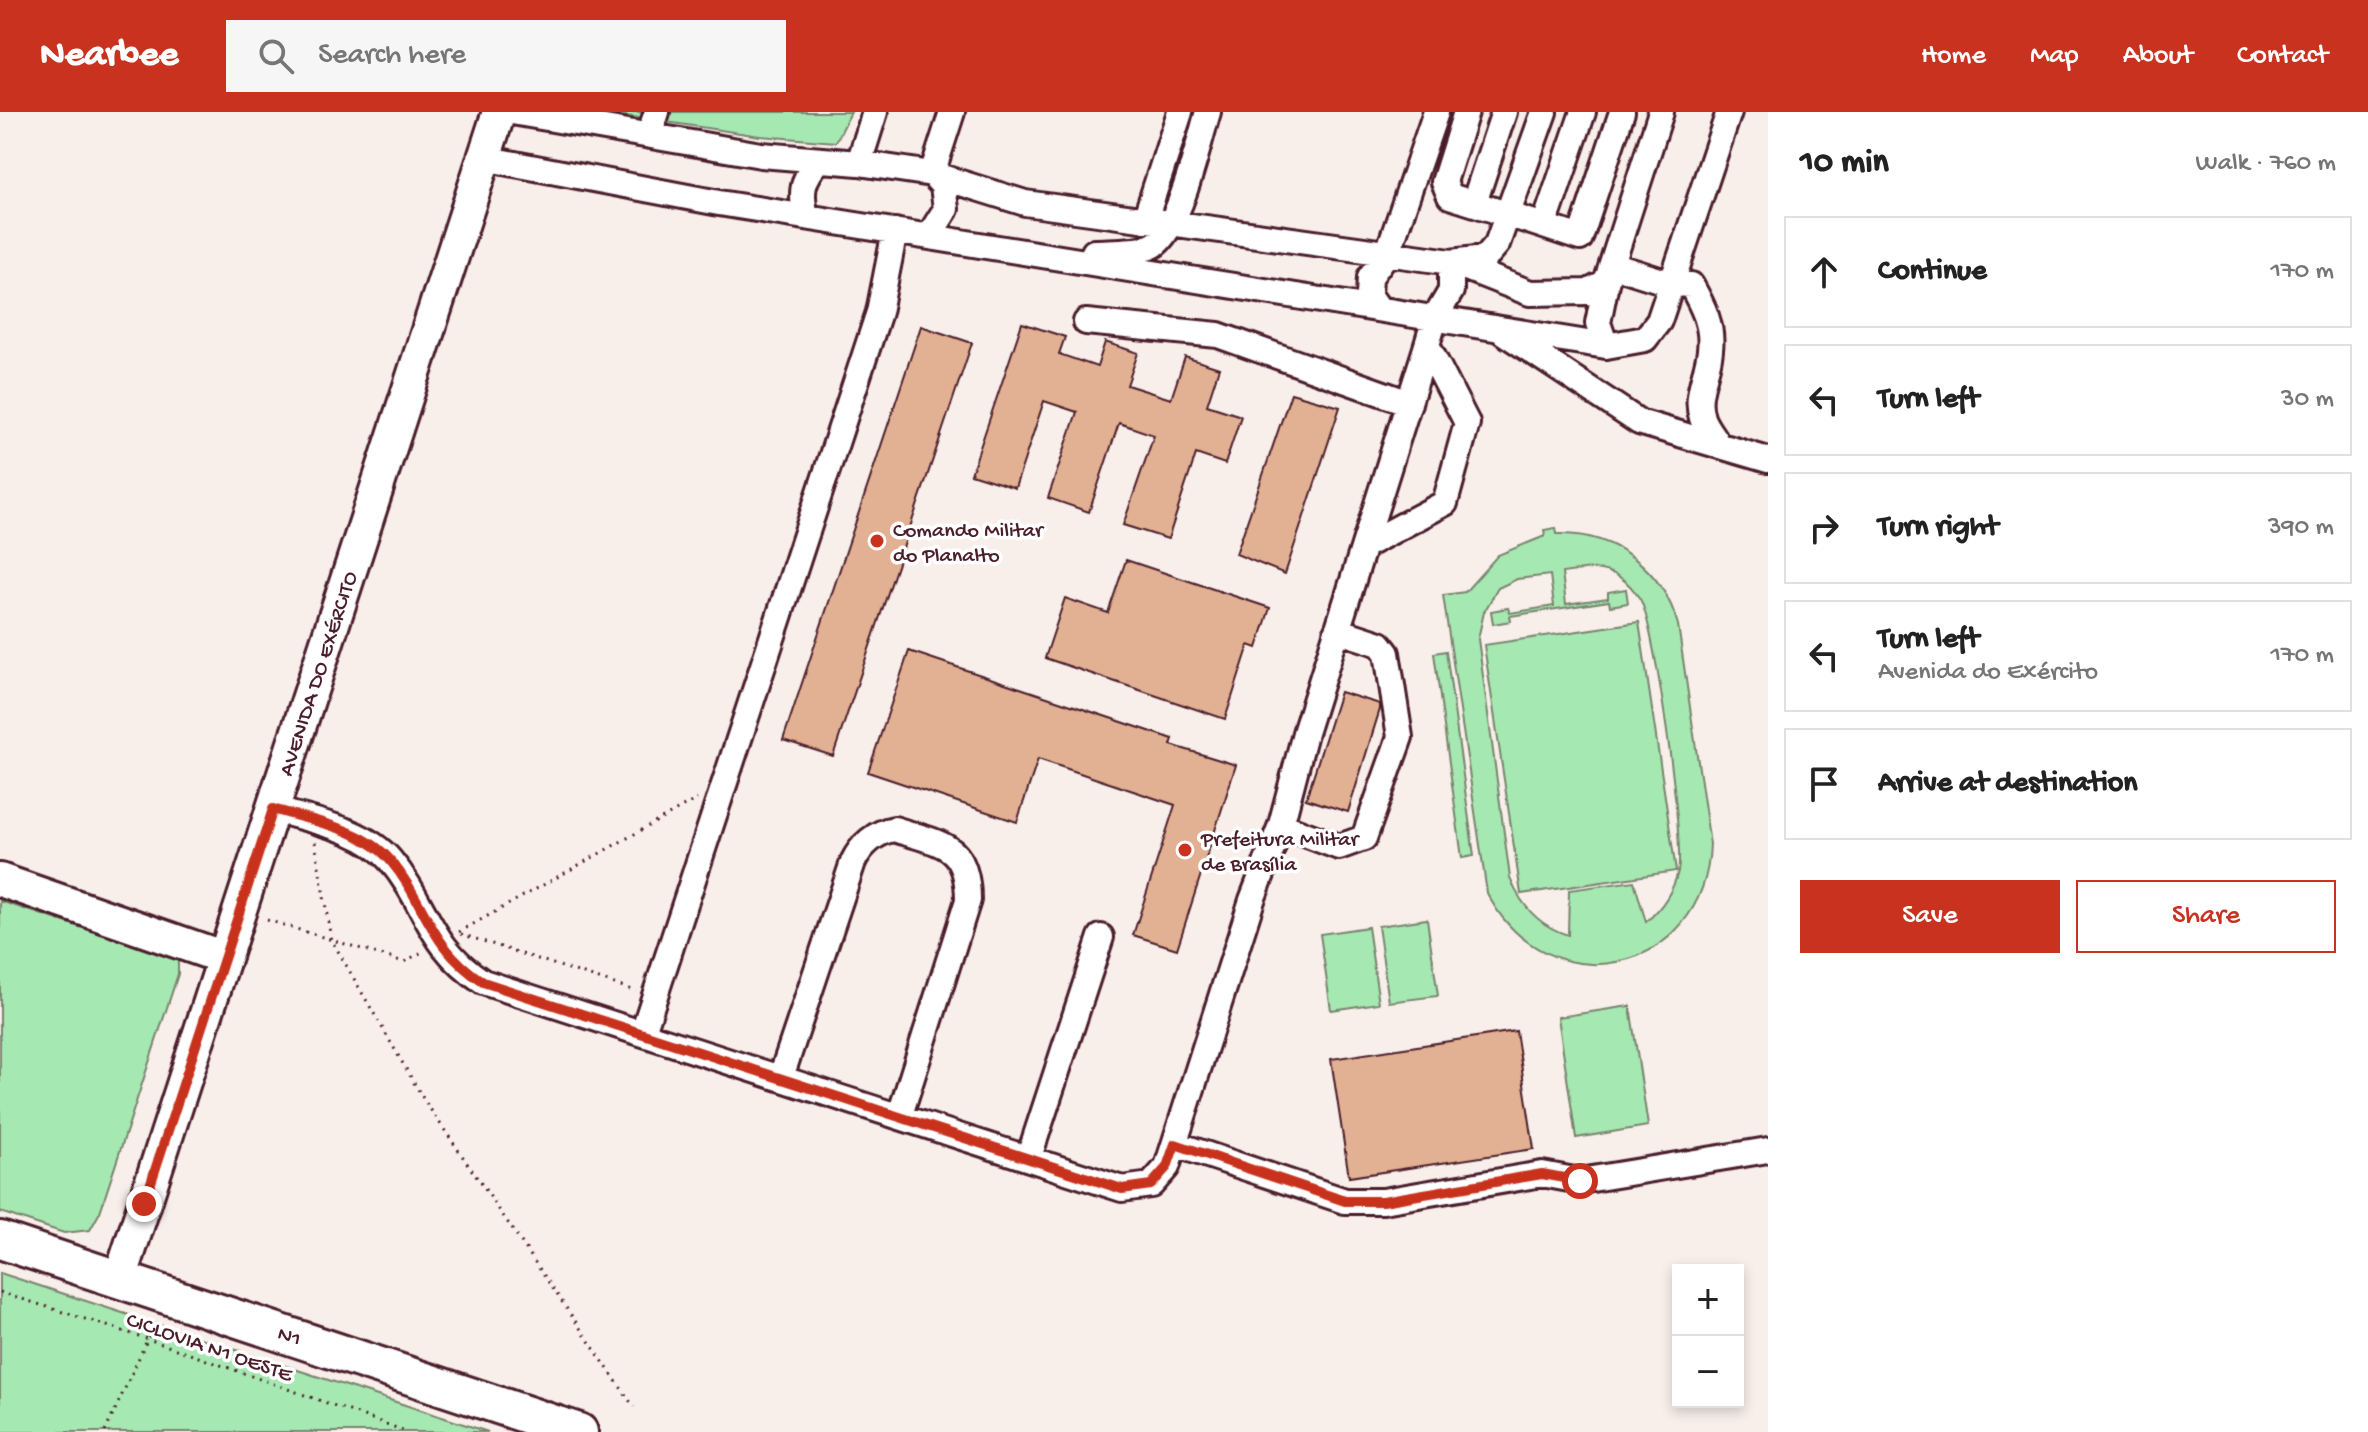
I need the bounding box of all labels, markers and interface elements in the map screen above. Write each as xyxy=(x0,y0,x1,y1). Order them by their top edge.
search box xyxy=(226,20,786,92)
text: Nearbee xyxy=(40,34,178,78)
icon: search xyxy=(254,34,298,78)
text: Search here xyxy=(318,39,466,74)
text: Home xyxy=(1921,40,1986,73)
text: Map xyxy=(2030,40,2079,73)
text: About xyxy=(2123,40,2193,73)
text: Contact xyxy=(2237,40,2328,73)
text: 10 min xyxy=(1800,144,1889,184)
text: Walk · 760 m xyxy=(2196,149,2336,180)
icon: ahead xyxy=(1802,250,1846,294)
text: Continue xyxy=(1878,255,1987,290)
text: 170 m xyxy=(2271,257,2334,288)
icon: left xyxy=(1802,378,1846,422)
text: Turn left xyxy=(1878,383,1979,418)
text: 30 m xyxy=(2281,385,2334,416)
icon: right xyxy=(1802,506,1846,550)
text: Turn right xyxy=(1878,511,1998,546)
text: 390 m xyxy=(2268,513,2334,544)
place label: Comando Militar do Planalto xyxy=(893,519,1045,570)
marker: Comando Militar do Planalto xyxy=(868,532,886,550)
street label: AVENIDA DO EXÉRCITO xyxy=(274,569,365,780)
text: Turn left xyxy=(1878,623,1979,658)
icon: left xyxy=(1802,634,1846,678)
text: 170 m xyxy=(2271,641,2334,672)
text: Avenida do Exército xyxy=(1878,658,2098,689)
icon: arrive xyxy=(1802,762,1846,806)
text: Arrive at destination xyxy=(1878,767,2138,802)
place label: Prefeitura Militar de Brasília xyxy=(1200,828,1360,879)
marker: Prefeitura Militar de Brasília xyxy=(1176,841,1194,859)
button: Save xyxy=(1800,880,2060,953)
button: Share xyxy=(2076,880,2336,953)
route start xyxy=(1562,1163,1598,1199)
route end xyxy=(126,1186,162,1222)
map controls xyxy=(1672,1264,1744,1408)
button: + xyxy=(1672,1264,1744,1336)
street label: CICLOVIA N1 OESTE xyxy=(122,1308,296,1390)
street label: N1 xyxy=(274,1322,304,1354)
button: − xyxy=(1672,1336,1744,1408)

